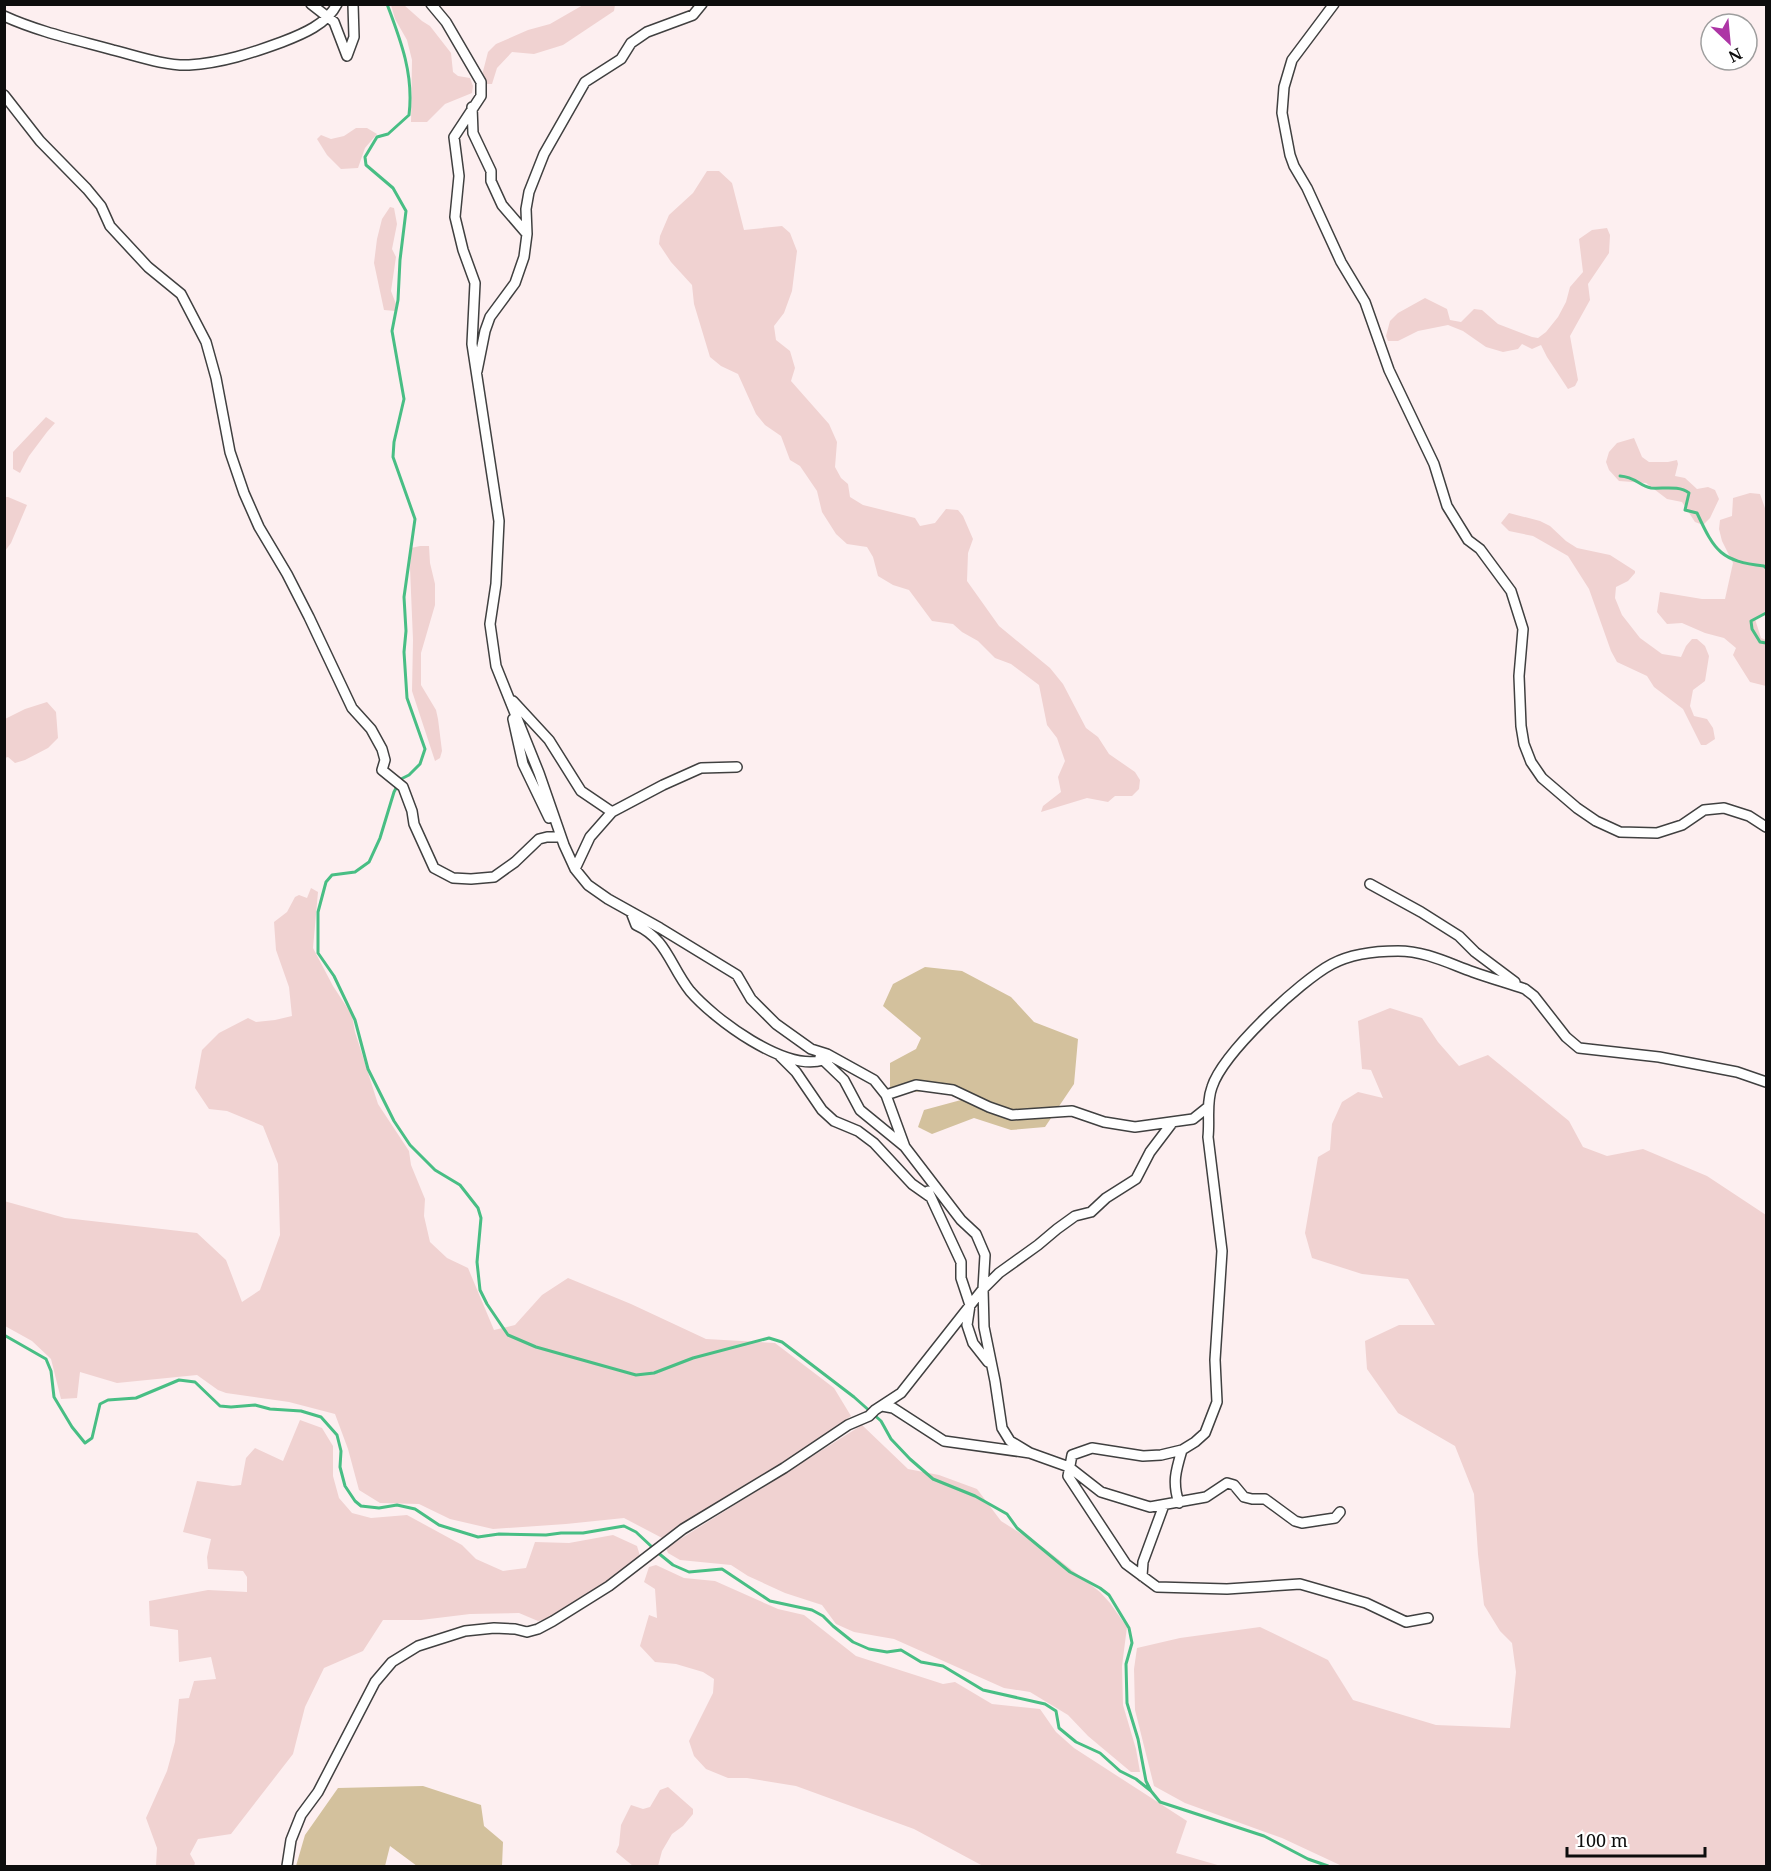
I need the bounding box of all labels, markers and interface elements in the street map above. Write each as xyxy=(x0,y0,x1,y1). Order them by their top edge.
north arrow xyxy=(1699,12,1759,72)
text: N xyxy=(1725,43,1746,68)
scale bar xyxy=(1567,1820,1705,1858)
text: 100 m xyxy=(1576,1828,1628,1852)

